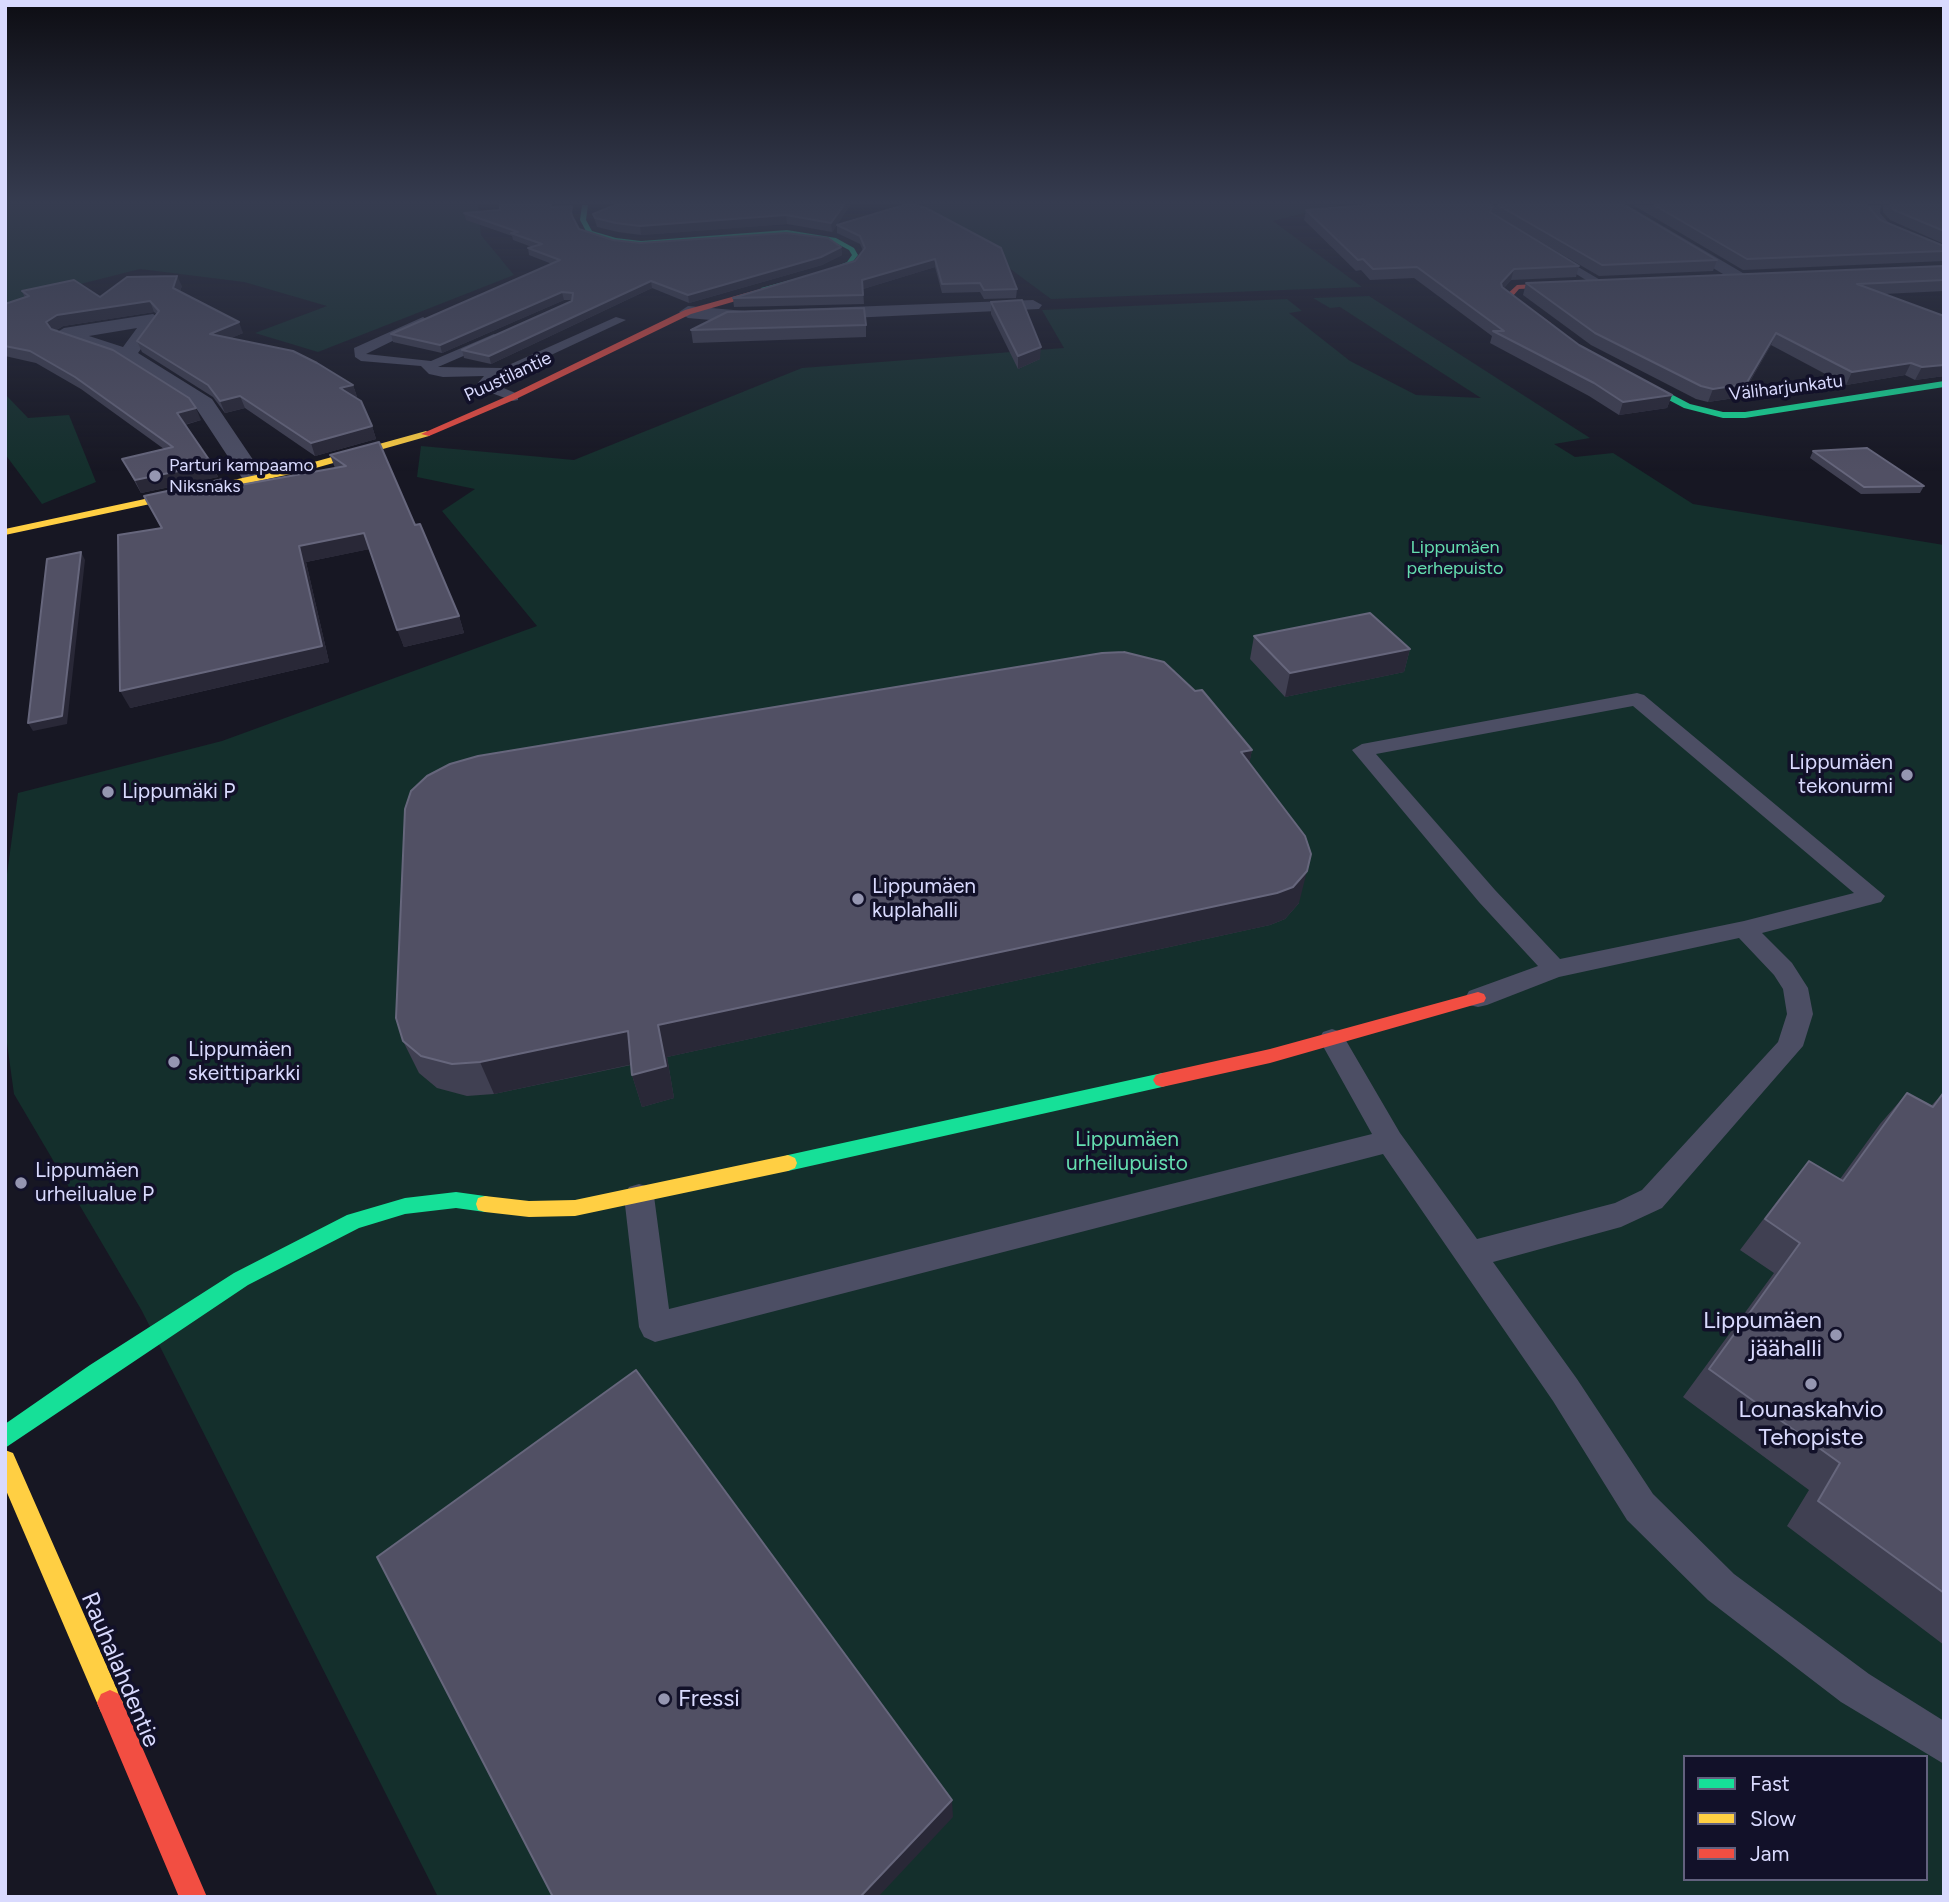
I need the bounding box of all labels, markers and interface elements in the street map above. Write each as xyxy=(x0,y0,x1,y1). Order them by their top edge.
street label: Puustilantie xyxy=(461,347,555,407)
street label: Väliharjunkatu xyxy=(1728,370,1844,406)
place label: Parturi kampaamo Niksnaks xyxy=(169,455,314,498)
marker: Parturi kampaamo Niksnaks xyxy=(147,468,163,484)
park label: Lippumäen perhepuisto xyxy=(1407,537,1503,580)
place label: Lippumäen tekonurmi xyxy=(1789,750,1893,800)
marker: Lippumäen tekonurmi xyxy=(1899,767,1915,783)
place label: Lippumäki P xyxy=(122,779,235,805)
marker: Lippumäki P xyxy=(100,784,116,800)
place label: Lippumäen kuplahalli xyxy=(872,874,976,924)
marker: Lippumäen kuplahalli xyxy=(850,891,866,907)
place label: Lippumäen skeittiparkki xyxy=(188,1037,300,1087)
marker: Lippumäen skeittiparkki xyxy=(166,1054,182,1070)
park label: Lippumäen urheilupuisto xyxy=(1066,1127,1188,1177)
place label: Lippumäen urheilualue P xyxy=(35,1158,154,1208)
marker: Lippumäen urheilualue P xyxy=(13,1175,29,1191)
place label: Lippumäen jäähalli xyxy=(1703,1307,1822,1363)
marker: Lippumäen jäähalli xyxy=(1828,1327,1844,1343)
marker: Lounaskahvio Tehopiste xyxy=(1803,1376,1819,1392)
place label: Lounaskahvio Tehopiste xyxy=(1738,1396,1884,1452)
street label: Rauhalahdentie xyxy=(74,1588,166,1752)
place label: Fressi xyxy=(678,1685,740,1713)
marker: Fressi xyxy=(656,1691,672,1707)
legend xyxy=(1683,1755,1928,1881)
text: Fast xyxy=(1750,1771,1790,1796)
text: Slow xyxy=(1750,1806,1796,1831)
text: Jam xyxy=(1750,1841,1789,1866)

